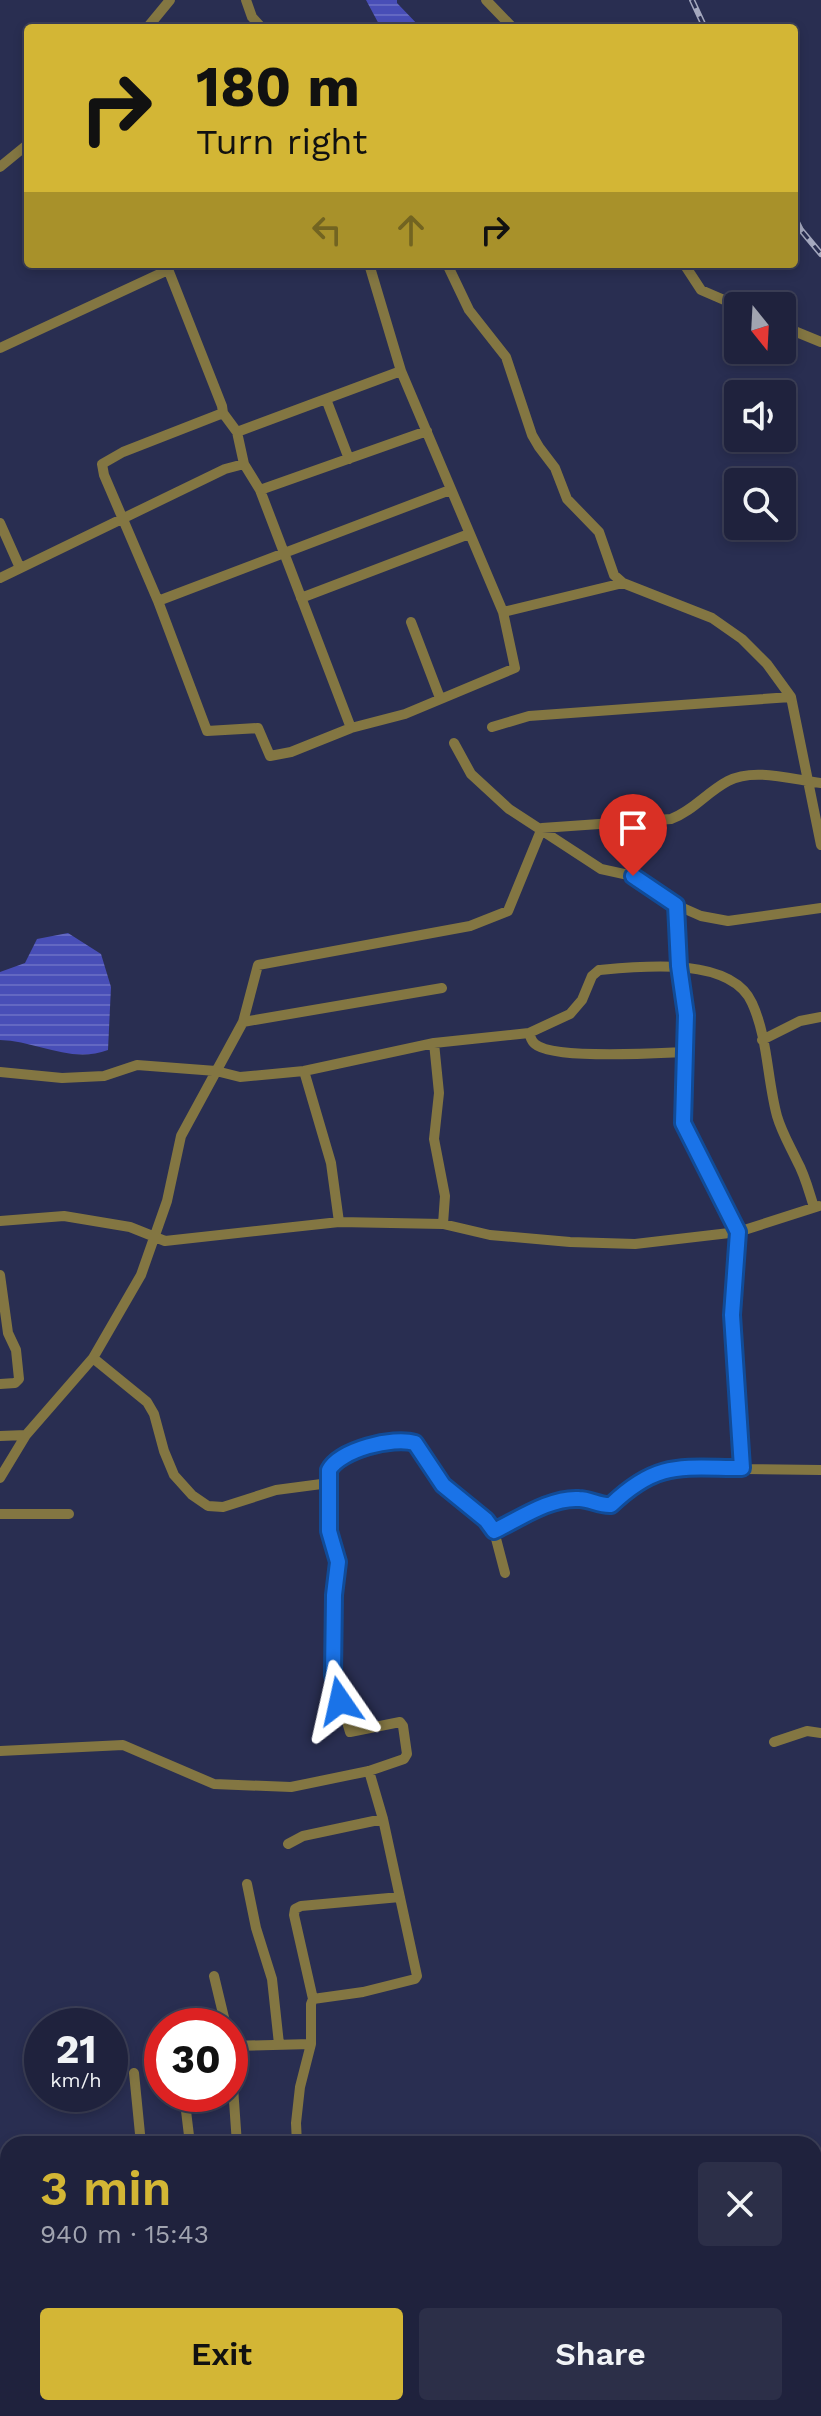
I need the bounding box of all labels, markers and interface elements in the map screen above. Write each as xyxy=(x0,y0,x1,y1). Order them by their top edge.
text: 180 m xyxy=(196,54,360,120)
icon: right xyxy=(64,56,168,160)
text: Turn right xyxy=(196,121,367,163)
icon: left xyxy=(305,208,349,252)
icon: ahead xyxy=(389,208,433,252)
icon: right xyxy=(473,208,517,252)
north arrow xyxy=(724,292,796,364)
map controls xyxy=(724,292,796,540)
button: sound xyxy=(724,380,796,452)
button: search xyxy=(724,468,796,540)
pin xyxy=(599,794,667,876)
icon: arrive xyxy=(611,806,655,850)
position arrow xyxy=(298,1659,382,1743)
speed limit sign: 30 xyxy=(144,2008,248,2112)
text: 21 xyxy=(55,2026,97,2073)
text: km/h xyxy=(50,2068,102,2092)
text: 3 min xyxy=(40,2160,172,2217)
button: close xyxy=(698,2162,782,2246)
text: 940 m · 15:43 xyxy=(40,2219,209,2249)
button: Exit xyxy=(40,2308,403,2400)
button: Share xyxy=(419,2308,782,2400)

